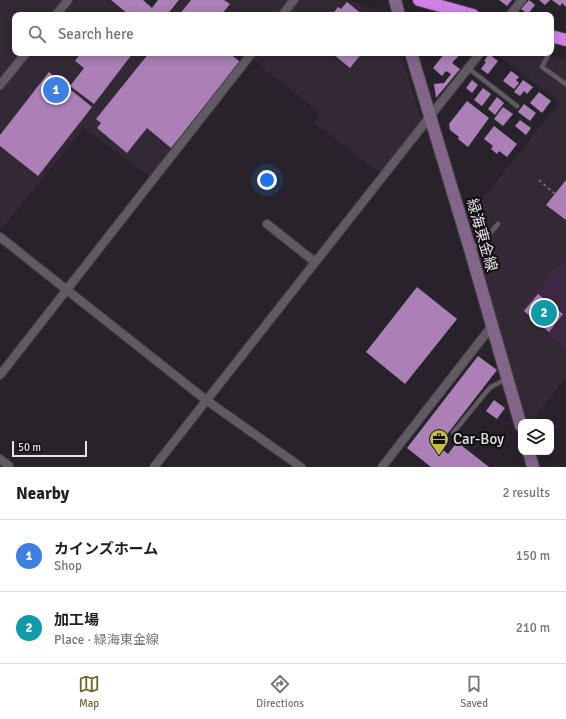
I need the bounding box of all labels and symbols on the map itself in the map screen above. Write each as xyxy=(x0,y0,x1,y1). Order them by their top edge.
pin: 1 xyxy=(43,75,69,105)
your location xyxy=(257,170,277,190)
street label: 緑海東金線 xyxy=(463,196,501,274)
pin: 2 xyxy=(531,298,557,328)
office icon: Car-Boy xyxy=(428,428,450,456)
place label: Car-Boy xyxy=(453,430,504,448)
scale bar xyxy=(12,439,87,458)

